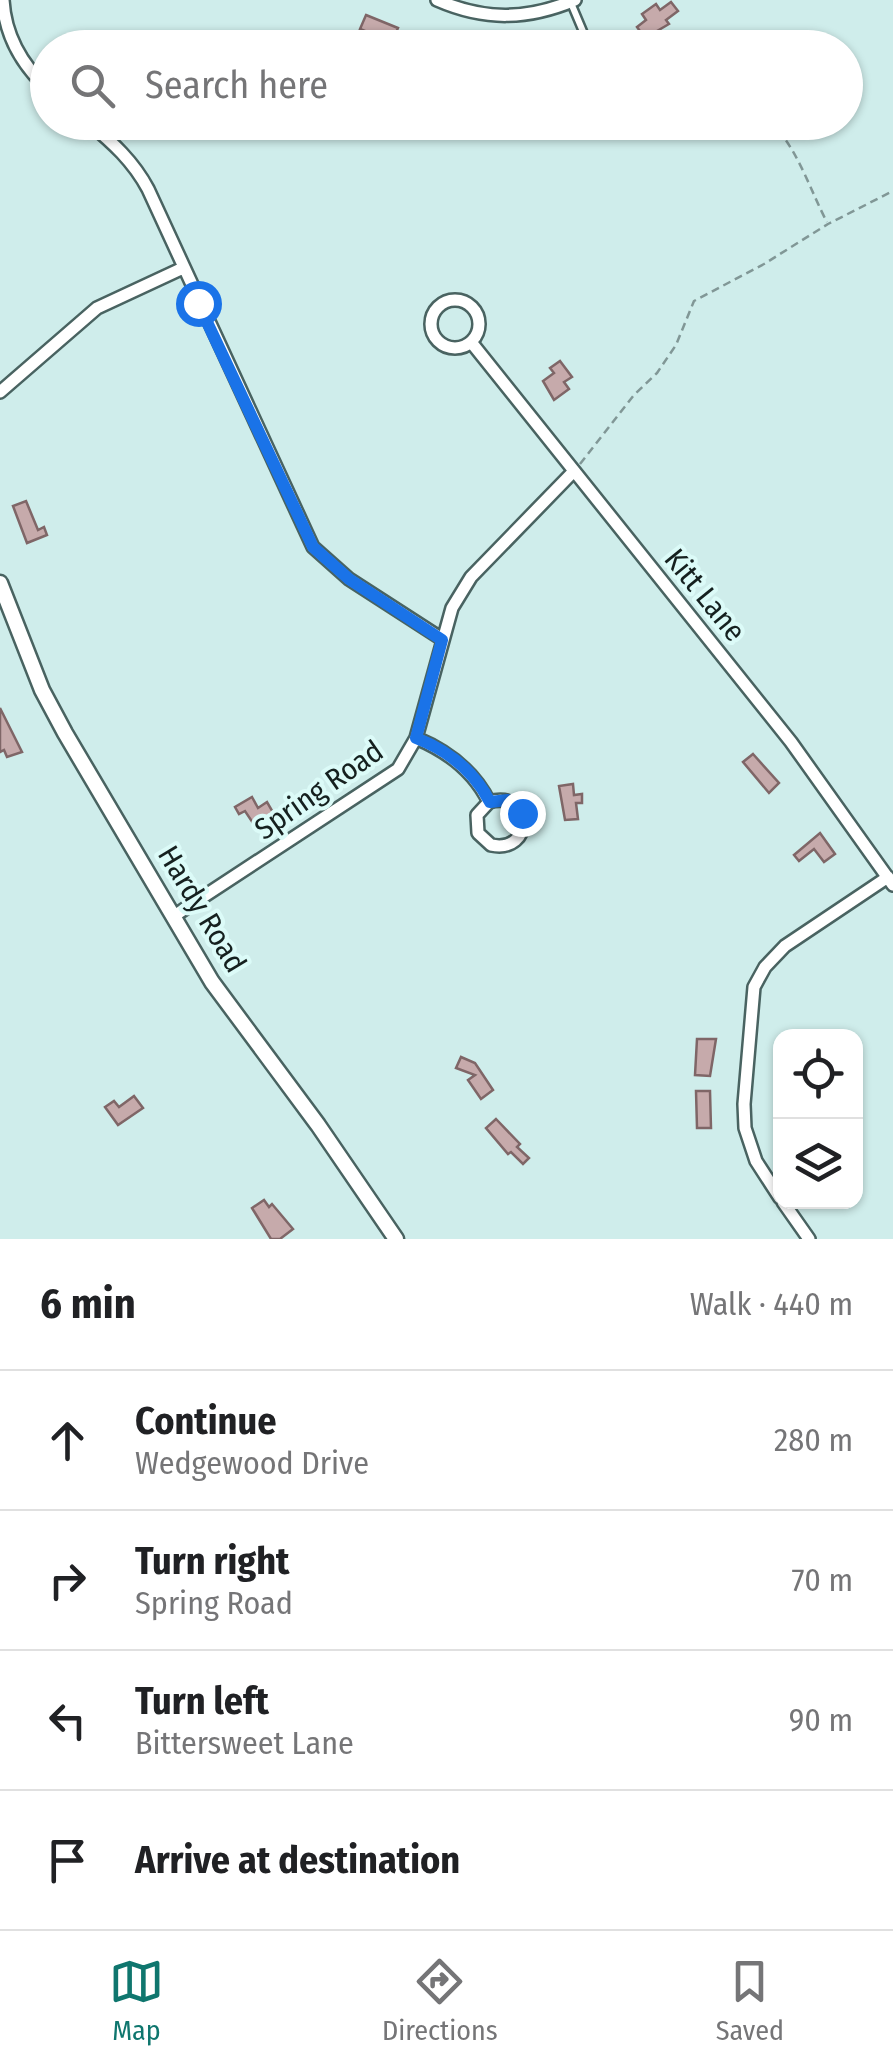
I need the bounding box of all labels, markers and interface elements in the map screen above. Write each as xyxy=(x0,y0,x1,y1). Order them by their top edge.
search box xyxy=(30,30,863,140)
icon: search xyxy=(65,58,120,113)
text: Search here xyxy=(145,62,328,108)
route start xyxy=(176,281,222,327)
street label: Kitt Lane xyxy=(657,542,753,648)
street label: Spring Road xyxy=(248,733,390,847)
route end xyxy=(500,791,546,837)
street label: Hardy Road xyxy=(150,839,254,979)
map controls xyxy=(773,1029,863,1209)
button: locate xyxy=(773,1029,863,1119)
button: layers xyxy=(773,1119,863,1209)
text: 6 min xyxy=(40,1279,136,1329)
text: Walk · 440 m xyxy=(690,1285,853,1323)
text: Continue xyxy=(135,1398,276,1444)
icon: ahead xyxy=(40,1413,95,1468)
text: 280 m xyxy=(774,1421,853,1459)
text: Wedgewood Drive xyxy=(135,1444,369,1482)
text: Turn right xyxy=(135,1538,289,1584)
icon: right xyxy=(40,1553,95,1608)
text: 70 m xyxy=(792,1561,853,1599)
text: Spring Road xyxy=(135,1584,293,1622)
text: Turn left xyxy=(135,1678,269,1724)
icon: left xyxy=(40,1693,95,1748)
text: 90 m xyxy=(789,1701,853,1739)
text: Bittersweet Lane xyxy=(135,1724,354,1762)
icon: arrive xyxy=(40,1833,95,1888)
text: Arrive at destination xyxy=(135,1837,460,1883)
tab: Map xyxy=(109,1954,164,2047)
tab: Directions xyxy=(382,1954,498,2047)
tab: Saved xyxy=(716,1954,784,2047)

